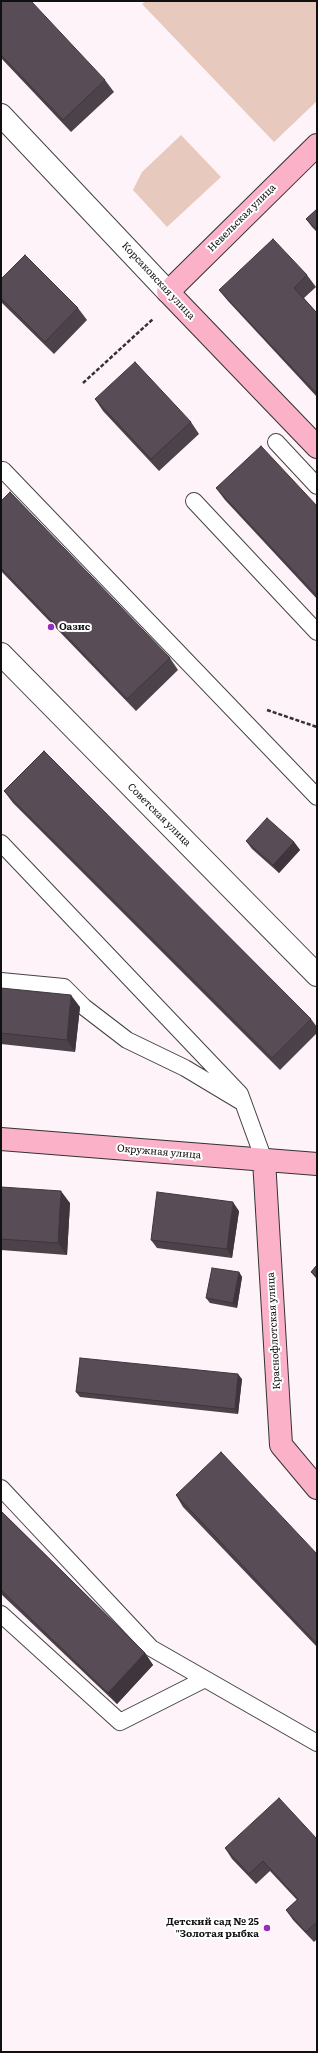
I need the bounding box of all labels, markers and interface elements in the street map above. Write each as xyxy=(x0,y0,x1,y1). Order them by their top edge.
street label: Невельская улица xyxy=(206,182,278,254)
street label: Корсаковская улица xyxy=(119,240,197,322)
place label: Оазис xyxy=(59,621,90,633)
marker: Оазис xyxy=(46,622,56,632)
street label: Советская улица xyxy=(125,781,193,849)
street label: Окружная улица xyxy=(116,1142,202,1162)
street label: Краснофлотская улица xyxy=(265,1272,283,1390)
place label: Детский сад № 25 "Золотая рыбка xyxy=(166,1916,259,1940)
marker: Детский сад № 25 "Золотая рыбка xyxy=(262,1923,272,1933)

